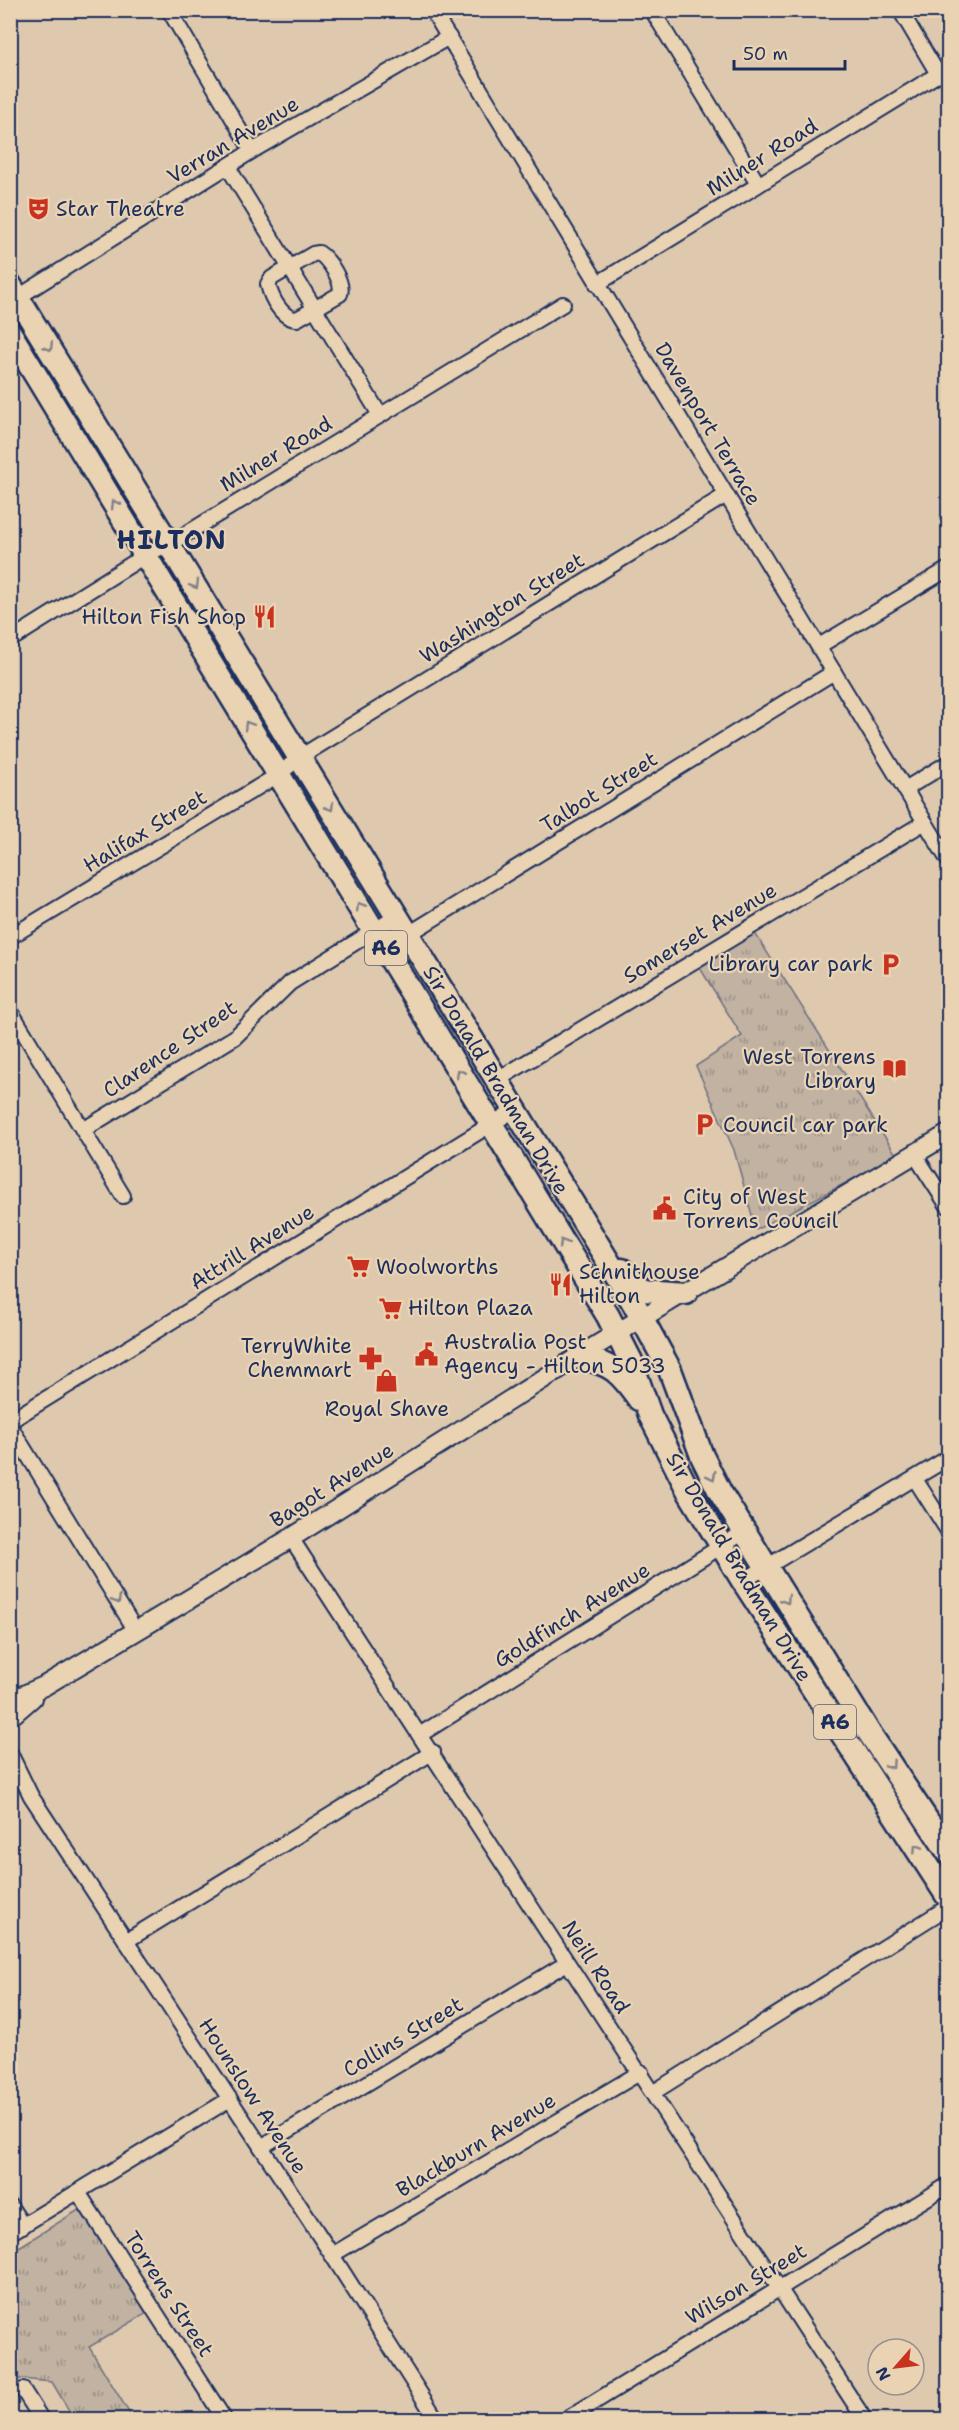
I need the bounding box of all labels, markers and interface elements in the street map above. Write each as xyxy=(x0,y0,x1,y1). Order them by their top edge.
scale bar xyxy=(734,33,845,71)
text: 50 m xyxy=(743,42,788,66)
street label: Verran Avenue xyxy=(162,90,304,190)
street label: Milner Road xyxy=(701,112,823,202)
place label: Star Theatre xyxy=(56,195,185,223)
theatre icon: Star Theatre xyxy=(25,196,51,222)
street label: Davenport Terrace xyxy=(648,337,768,511)
one-way arrow xyxy=(41,341,53,351)
street label: Milner Road xyxy=(215,409,337,499)
one-way arrow xyxy=(110,500,122,510)
district label: HILTON xyxy=(116,521,228,558)
street label: Washington Street xyxy=(414,546,590,670)
one-way arrow xyxy=(187,579,199,589)
place label: Hilton Fish Shop xyxy=(81,603,246,631)
restaurant icon: Hilton Fish Shop xyxy=(251,604,277,630)
one-way arrow xyxy=(244,721,255,731)
street label: Talbot Street xyxy=(535,745,663,839)
street label: Halifax Street xyxy=(78,783,212,879)
one-way arrow xyxy=(322,801,334,811)
street label: Somerset Avenue xyxy=(618,876,782,990)
one-way arrow xyxy=(355,902,367,912)
road number: A6 xyxy=(365,931,407,965)
place label: Library car park xyxy=(708,950,873,978)
parking icon: Library car park xyxy=(878,951,904,977)
street label: Sir Donald Bradman Drive xyxy=(416,960,576,1200)
street label: Clarence Street xyxy=(98,994,242,1104)
place label: West Torrens Library xyxy=(743,1043,876,1095)
library icon: West Torrens Library xyxy=(881,1056,907,1082)
one-way arrow xyxy=(456,1069,468,1079)
place label: Council car park xyxy=(723,1111,888,1139)
parking icon: Council car park xyxy=(692,1112,718,1138)
place label: City of West Torrens Council xyxy=(683,1183,839,1235)
public building icon: City of West Torrens Council xyxy=(652,1196,678,1222)
street label: Attrill Avenue xyxy=(184,1198,320,1296)
one-way arrow xyxy=(559,1239,571,1249)
place label: Woolworths xyxy=(376,1253,499,1281)
supermarket icon: Woolworths xyxy=(345,1254,371,1280)
place label: Schnithouse Hilton xyxy=(579,1258,700,1310)
restaurant icon: Schnithouse Hilton xyxy=(548,1271,574,1297)
place label: Hilton Plaza xyxy=(408,1294,533,1322)
supermarket icon: Hilton Plaza xyxy=(377,1295,403,1321)
place label: Australia Post Agency - Hilton 5033 xyxy=(444,1328,666,1380)
place label: TerryWhite Chemmart xyxy=(241,1332,352,1384)
public building icon: Australia Post Agency - Hilton 5033 xyxy=(413,1341,439,1367)
pharmacy icon: TerryWhite Chemmart xyxy=(357,1345,383,1371)
shop icon: Royal Shave xyxy=(374,1368,400,1394)
place label: Royal Shave xyxy=(325,1395,449,1423)
street label: Bagot Avenue xyxy=(265,1436,399,1534)
street label: Sir Donald Bradman Drive xyxy=(659,1447,819,1687)
one-way arrow xyxy=(705,1470,716,1480)
street label: Goldfinch Avenue xyxy=(489,1556,655,1674)
one-way arrow xyxy=(109,1594,121,1604)
one-way arrow xyxy=(779,1594,791,1604)
road number: A6 xyxy=(814,1705,856,1739)
one-way arrow xyxy=(883,1758,894,1769)
one-way arrow xyxy=(912,1844,924,1854)
street label: Neill Road xyxy=(555,1915,637,2019)
street label: Collins Street xyxy=(338,1990,468,2084)
street label: Hounslow Avenue xyxy=(192,2013,314,2179)
street label: Blackburn Avenue xyxy=(391,2086,561,2204)
street label: Torrens Street xyxy=(118,2226,220,2362)
street label: Wilson Street xyxy=(680,2237,812,2331)
north arrow xyxy=(866,2337,926,2397)
text: N xyxy=(871,2363,895,2384)

